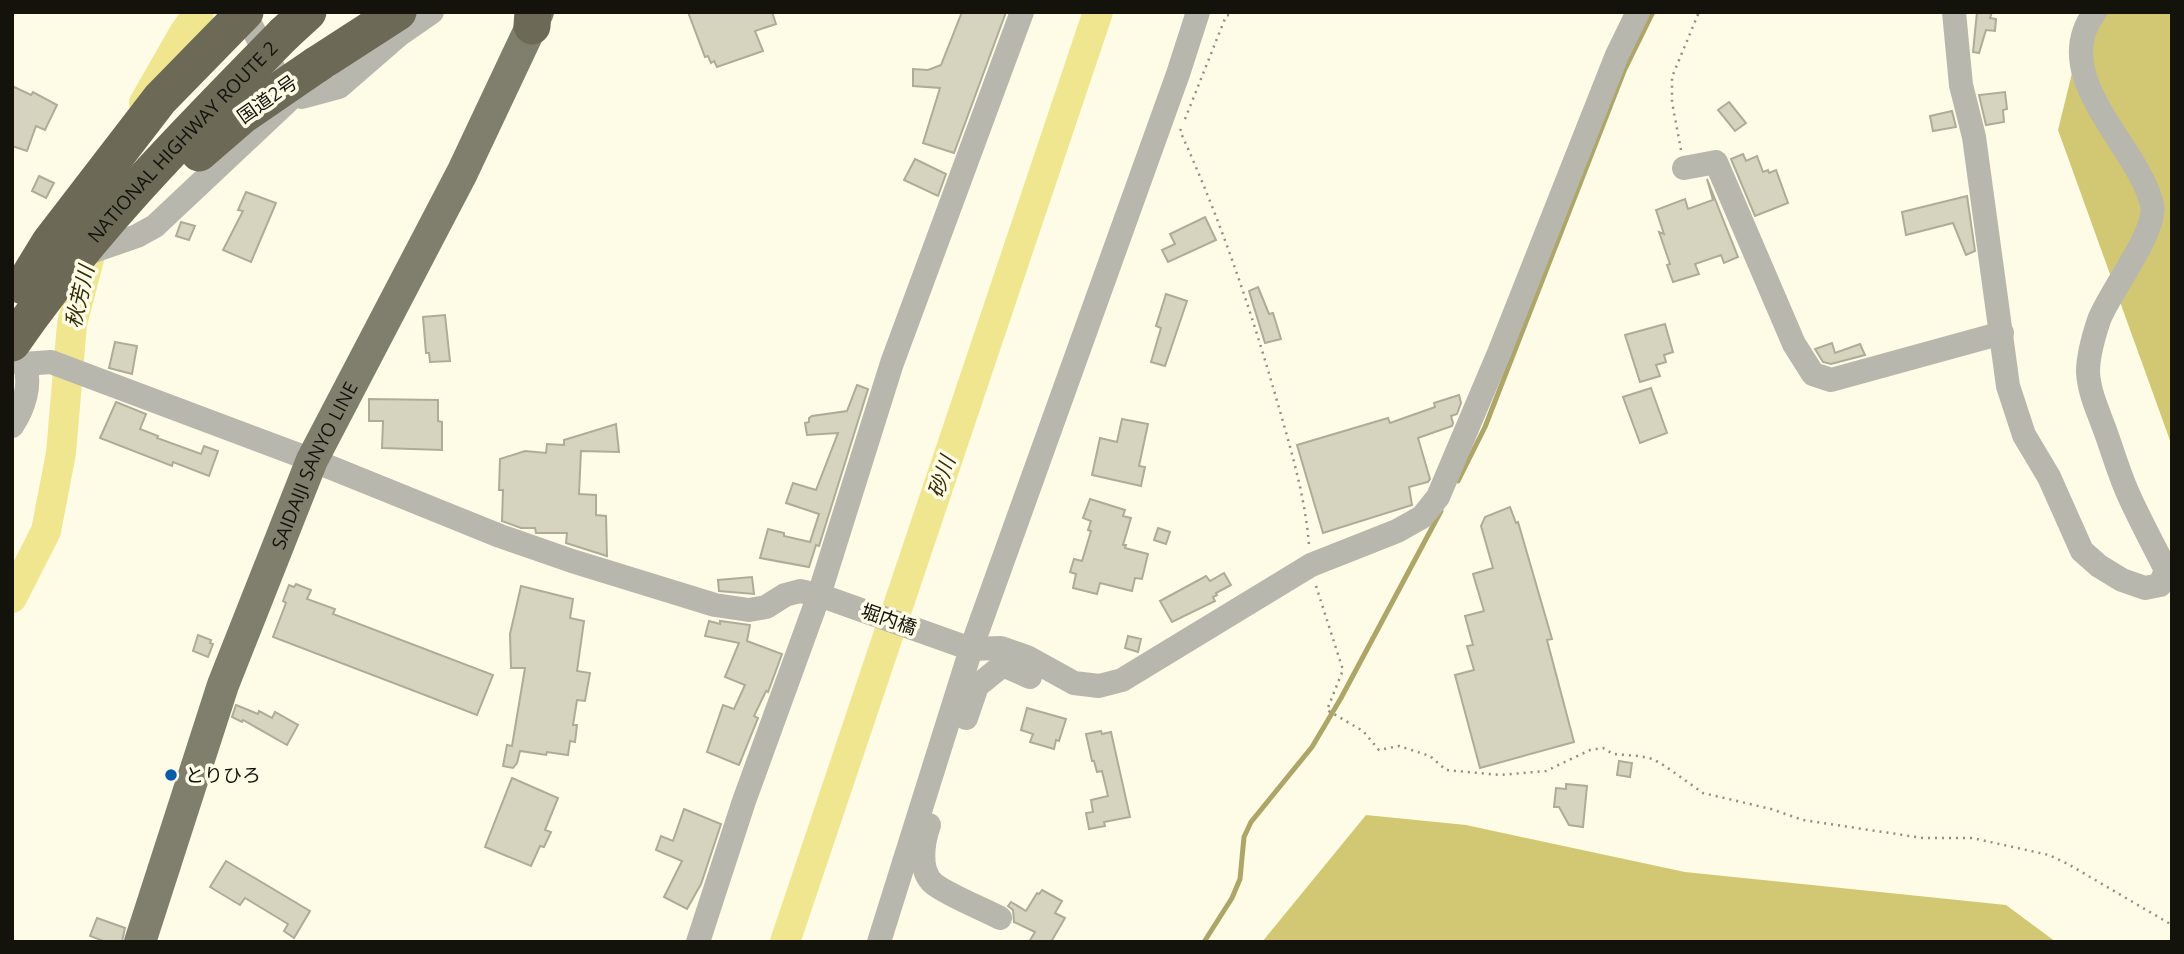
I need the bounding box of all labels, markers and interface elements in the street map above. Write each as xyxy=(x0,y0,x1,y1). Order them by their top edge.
street label: NATIONAL HIGHWAY ROUTE 2 xyxy=(81,35,283,248)
street label: 国道2号 xyxy=(232,69,302,129)
water label: 秋芳川 xyxy=(58,261,100,331)
street label: SAIDAIJI SANYO LINE xyxy=(265,377,364,553)
water label: 砂川 xyxy=(921,450,962,501)
street label: 堀内橋 xyxy=(858,597,920,641)
place label: とりひろ xyxy=(185,762,261,788)
marker: とりひろ xyxy=(163,767,179,783)

